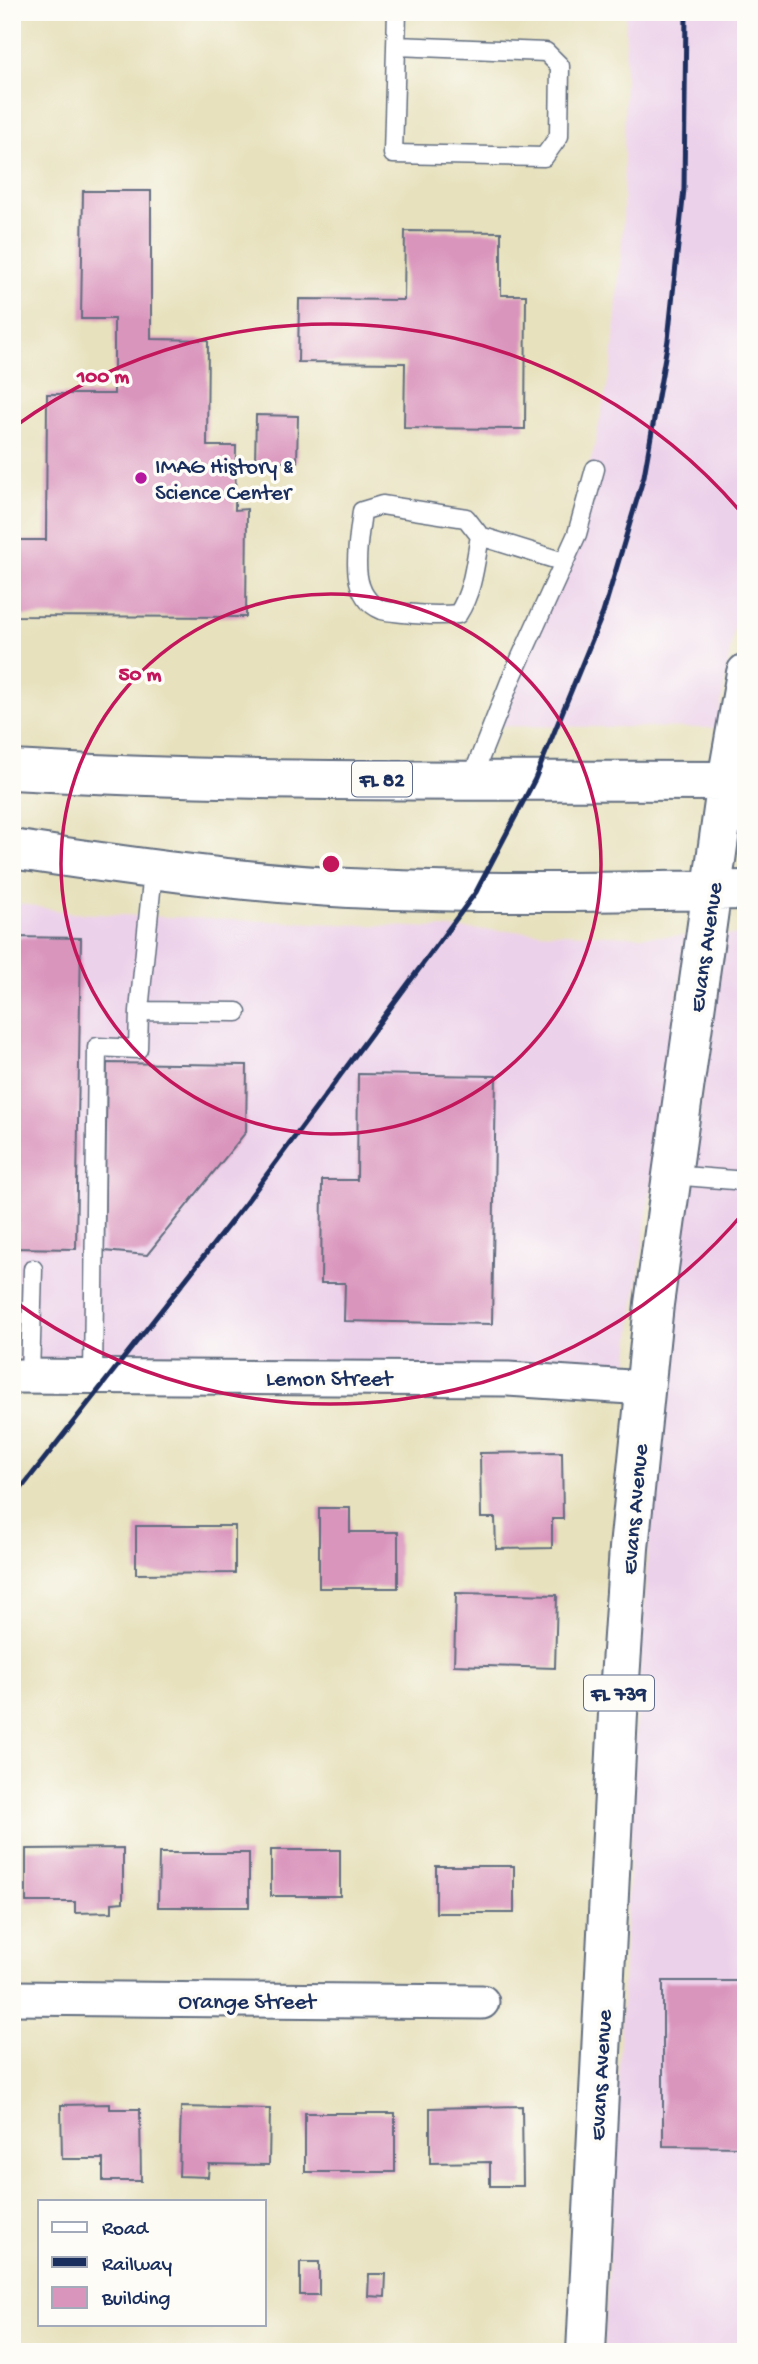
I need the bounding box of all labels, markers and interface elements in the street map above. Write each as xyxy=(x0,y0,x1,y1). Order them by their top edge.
text: 100 m xyxy=(76,366,129,391)
place label: IMAG History & Science Center xyxy=(155,455,294,508)
marker: IMAG History & Science Center xyxy=(133,470,149,486)
text: 50 m xyxy=(119,664,162,689)
road number: FL 82 xyxy=(352,762,412,796)
centre of rings xyxy=(319,852,343,876)
street label: Evans Avenue xyxy=(685,880,730,1014)
street label: Lemon Street xyxy=(266,1367,394,1394)
street label: Evans Avenue xyxy=(617,1442,656,1576)
road number: FL 739 xyxy=(584,1676,654,1710)
street label: Orange Street xyxy=(178,1990,317,2017)
street label: Evans Avenue xyxy=(586,2008,619,2141)
legend xyxy=(38,2200,266,2326)
text: Road xyxy=(102,2218,150,2243)
text: Railway xyxy=(102,2254,172,2279)
text: Building xyxy=(101,2288,171,2313)

